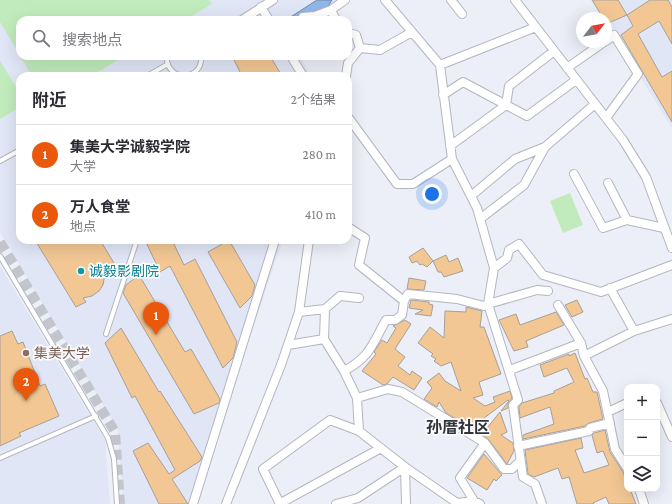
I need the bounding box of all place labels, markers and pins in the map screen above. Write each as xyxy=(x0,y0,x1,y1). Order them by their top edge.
place label: 诚毅影剧院 xyxy=(89,263,159,279)
marker: 诚毅影剧院 xyxy=(76,266,86,276)
pin: 1 xyxy=(143,302,169,335)
place label: 集美大学 xyxy=(34,345,90,361)
marker: 集美大学 xyxy=(21,348,31,358)
pin: 2 xyxy=(13,368,39,401)

